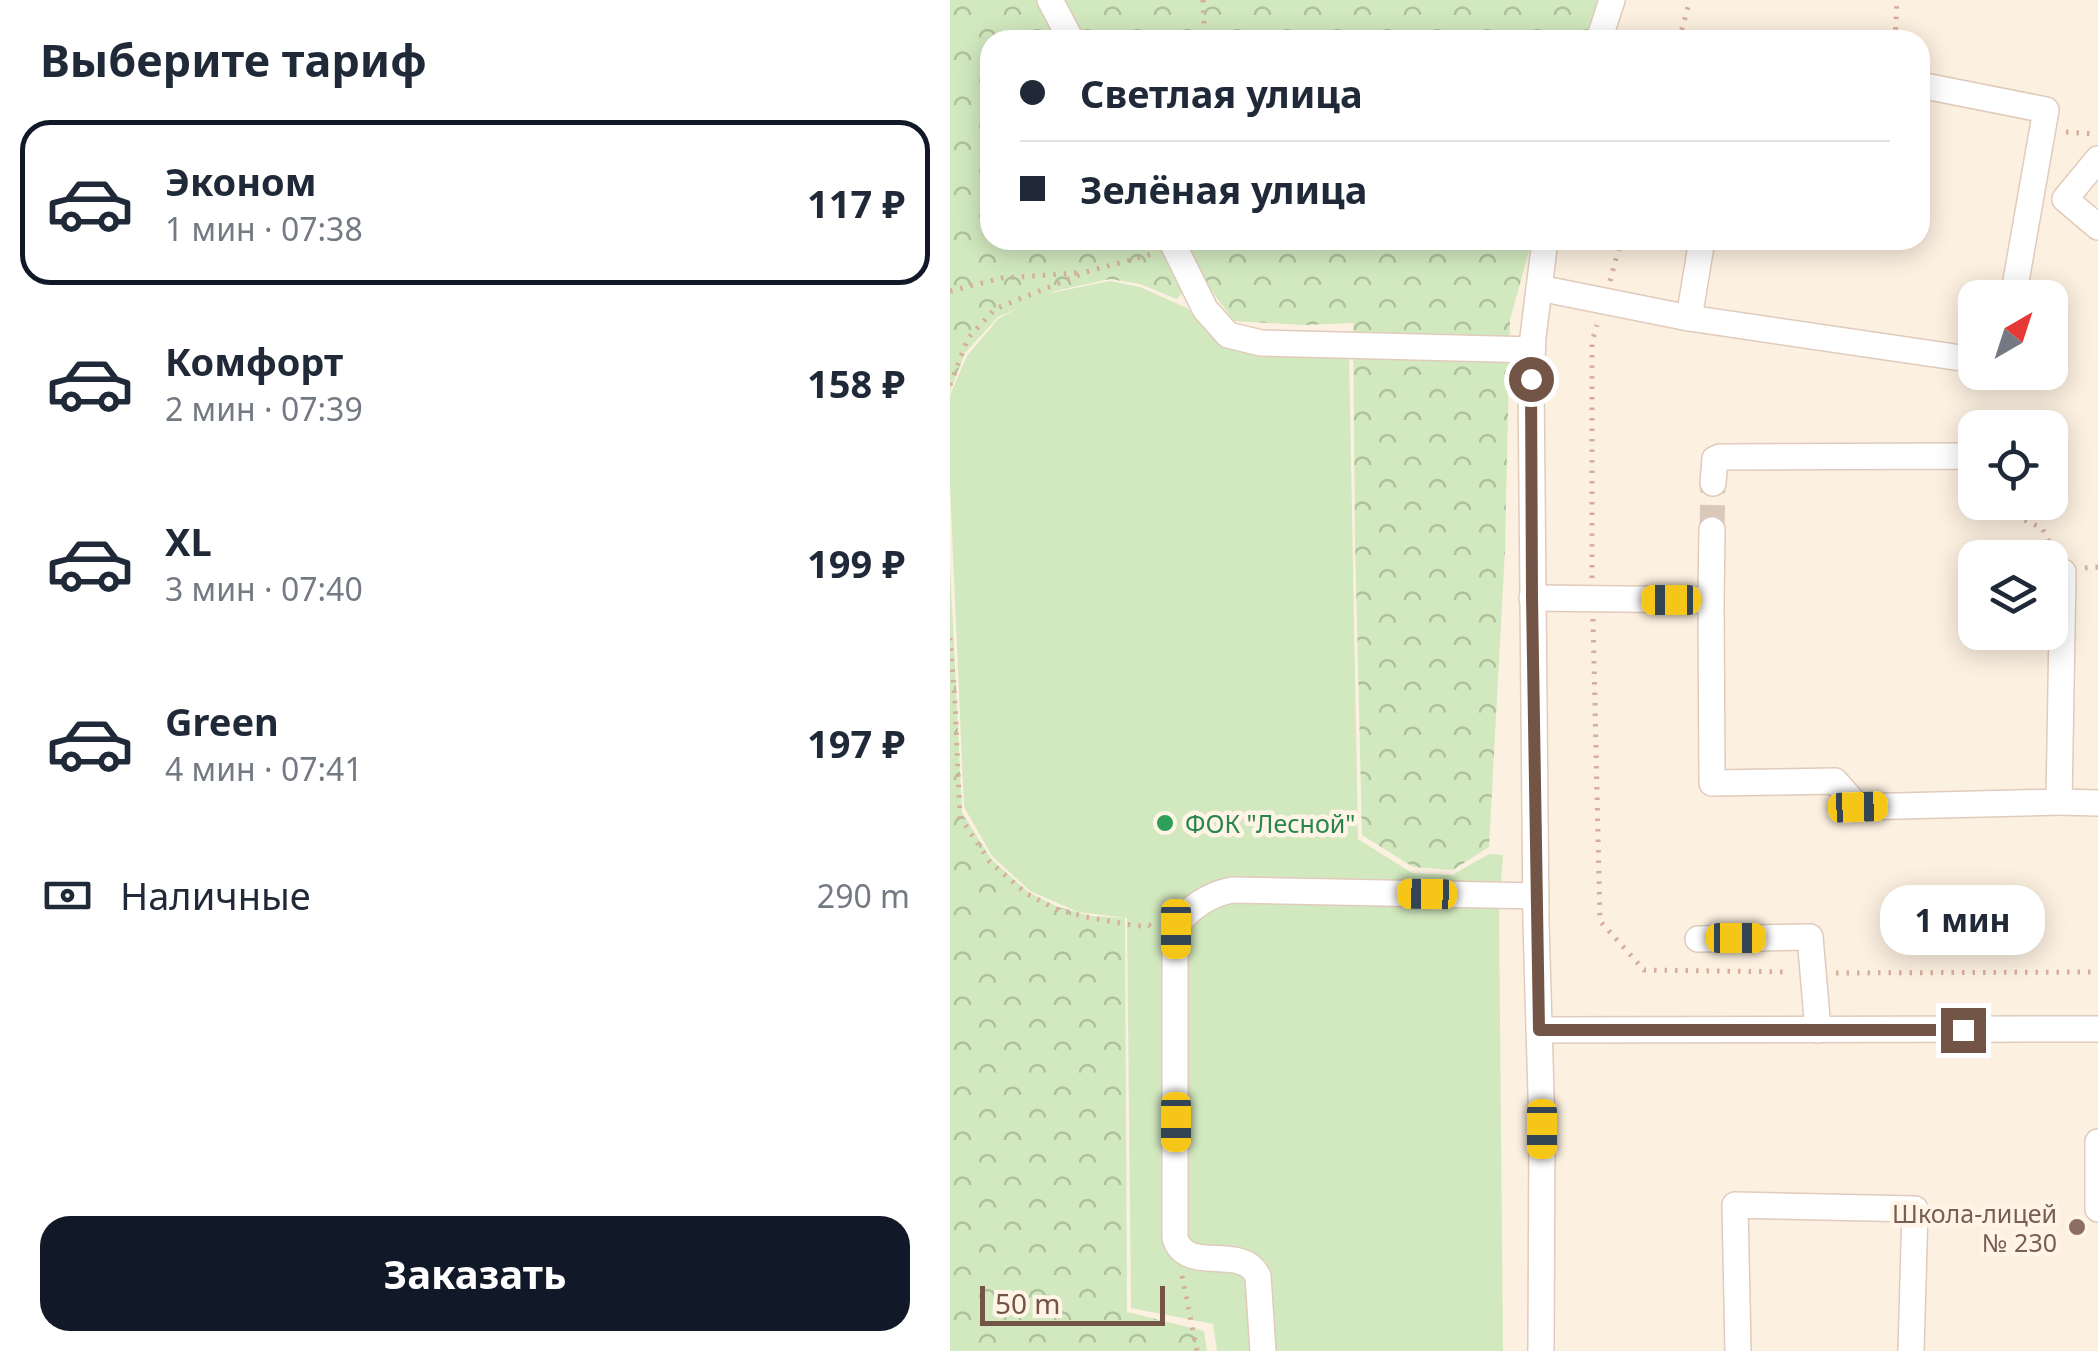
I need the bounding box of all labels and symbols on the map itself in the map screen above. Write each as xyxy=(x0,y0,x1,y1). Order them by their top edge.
north arrow xyxy=(1958,280,2068,390)
route start xyxy=(1509,357,1554,402)
car xyxy=(1641,585,1701,615)
car xyxy=(1827,791,1889,823)
place label: ФОК "Лесной" xyxy=(1185,806,1356,840)
marker: ФОК "Лесной" xyxy=(1154,812,1176,834)
car xyxy=(1397,878,1457,910)
callout: 1 мин xyxy=(1880,885,2046,955)
car xyxy=(1161,899,1191,959)
car xyxy=(1706,923,1766,953)
route end xyxy=(1941,1008,1986,1053)
car xyxy=(1161,1092,1191,1152)
car xyxy=(1527,1099,1557,1159)
place label: Школа-лицей № 230 xyxy=(1892,1196,2057,1259)
marker: Школа-лицей № 230 xyxy=(2066,1216,2088,1238)
scale bar xyxy=(980,1281,1165,1326)

